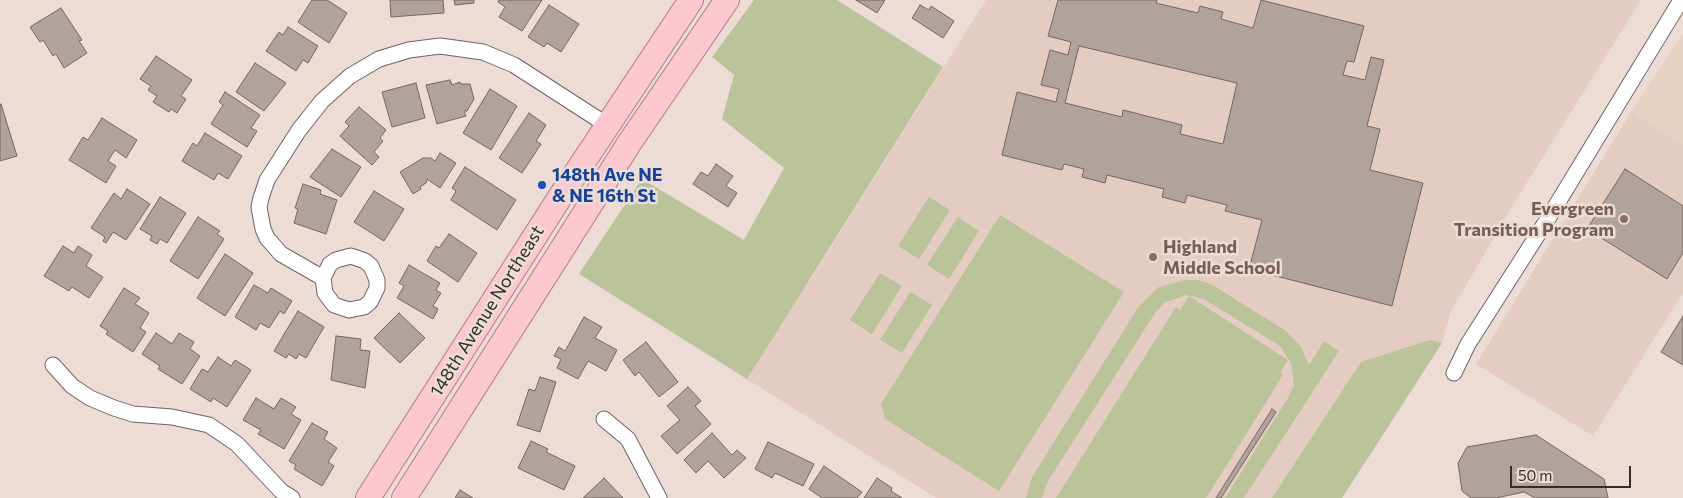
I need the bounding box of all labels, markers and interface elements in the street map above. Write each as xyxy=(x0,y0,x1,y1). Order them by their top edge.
place label: 148th Ave NE & NE 16th St xyxy=(552,164,662,206)
marker: 148th Ave NE & NE 16th St xyxy=(536,179,548,191)
place label: Evergreen Transition Program xyxy=(1454,198,1614,240)
marker: Evergreen Transition Program xyxy=(1618,213,1630,225)
street label: 148th Avenue Northeast xyxy=(425,221,549,401)
place label: Highland Middle School xyxy=(1163,236,1281,278)
marker: Highland Middle School xyxy=(1147,251,1159,263)
scale bar xyxy=(1513,456,1634,488)
text: 50 m xyxy=(1518,466,1552,484)

